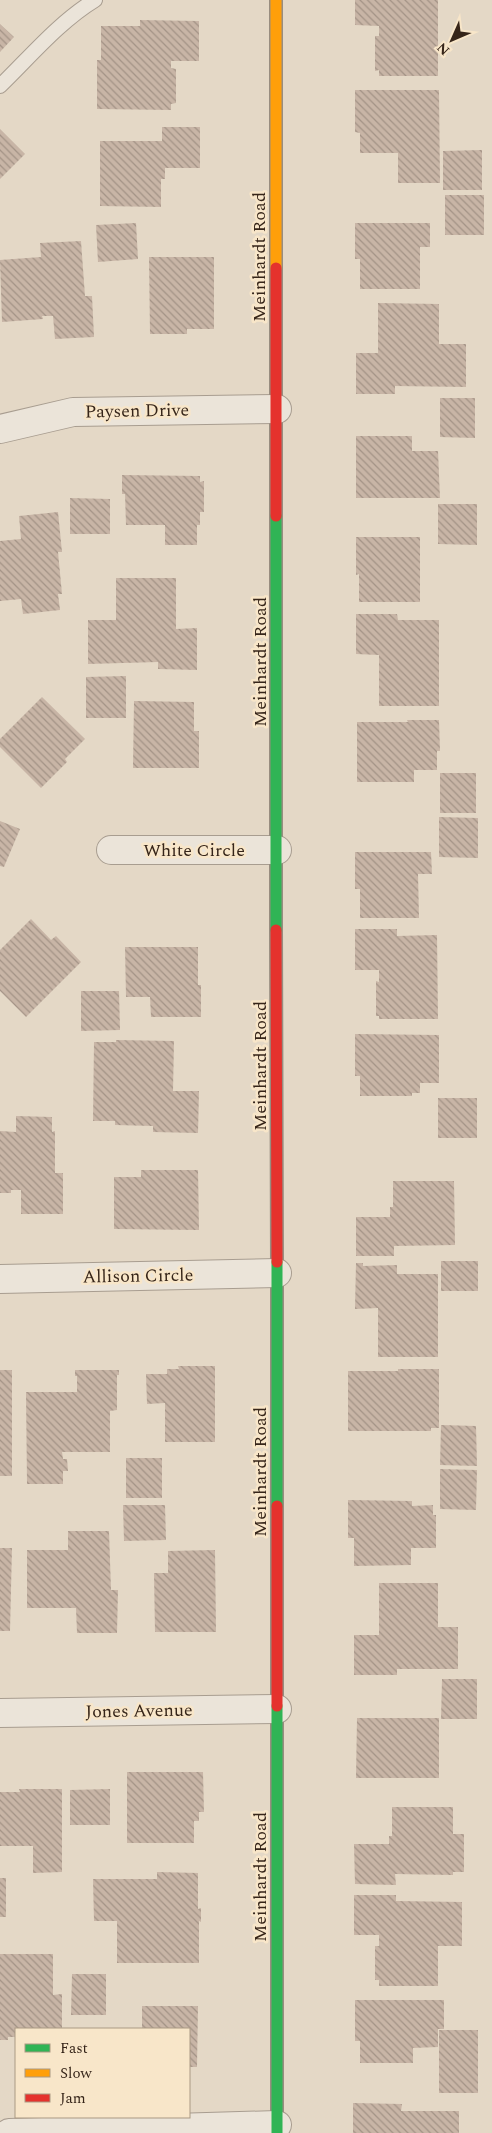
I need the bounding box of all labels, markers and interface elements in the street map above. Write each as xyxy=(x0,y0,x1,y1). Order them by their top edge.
north arrow xyxy=(427,15,477,65)
text: N xyxy=(432,37,455,60)
street label: Meinhardt Road xyxy=(246,192,273,322)
street label: Paysen Drive xyxy=(85,397,189,425)
street label: Meinhardt Road xyxy=(247,597,274,727)
street label: White Circle xyxy=(143,837,245,864)
street label: Meinhardt Road xyxy=(247,1001,274,1131)
street label: Allison Circle xyxy=(83,1262,193,1290)
street label: Meinhardt Road xyxy=(247,1407,274,1537)
street label: Jones Avenue xyxy=(85,1697,193,1725)
street label: Meinhardt Road xyxy=(247,1812,274,1942)
legend xyxy=(15,2028,190,2118)
text: Fast xyxy=(60,2037,88,2060)
text: Slow xyxy=(60,2062,92,2085)
text: Jam xyxy=(60,2087,86,2110)

